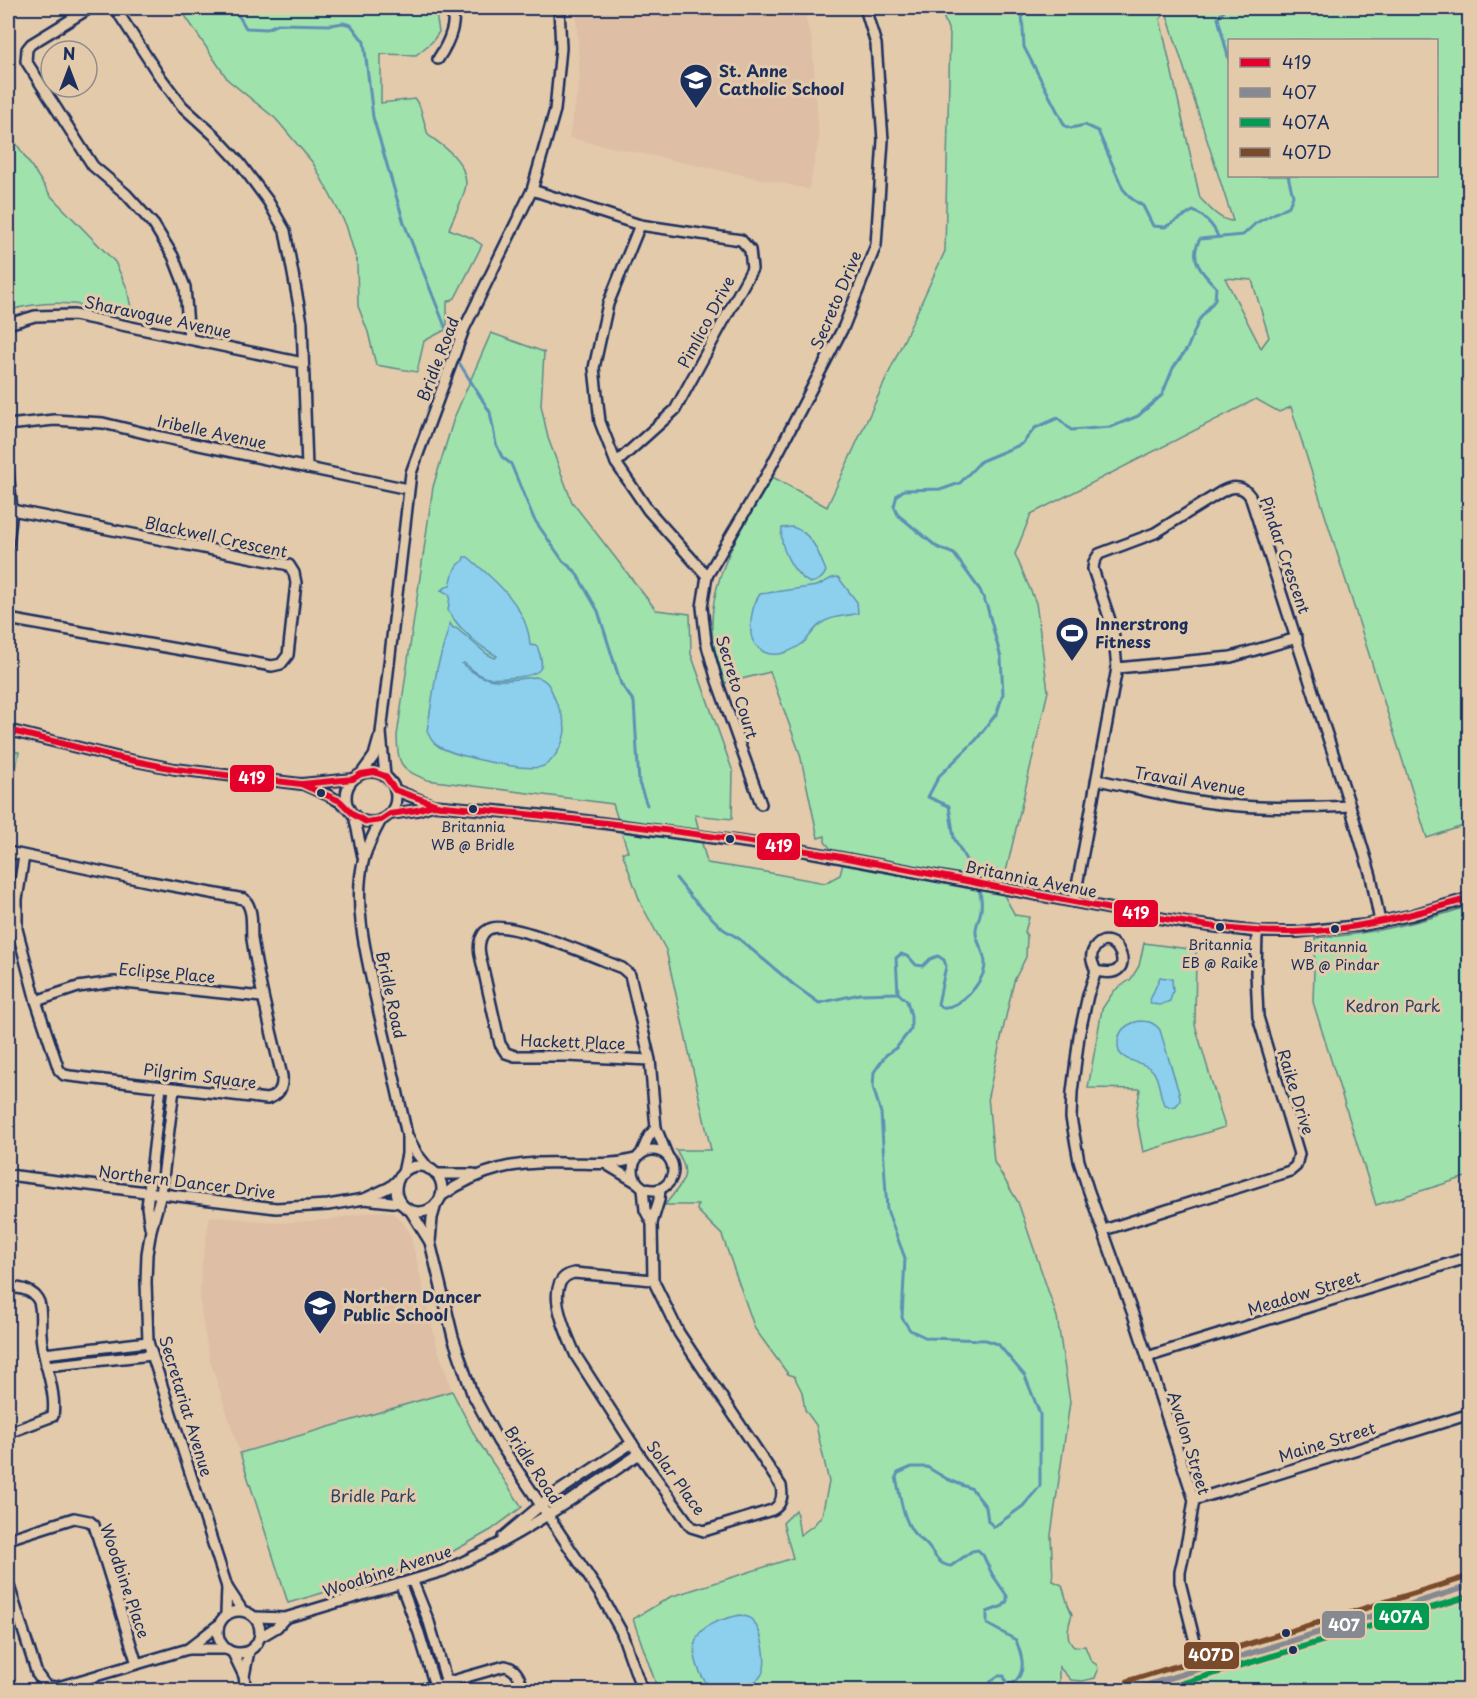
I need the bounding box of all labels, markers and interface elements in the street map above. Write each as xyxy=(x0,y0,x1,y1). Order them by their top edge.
north arrow xyxy=(39,39,99,99)
legend xyxy=(1228,39,1438,177)
text: N xyxy=(63,41,75,65)
text: 419 xyxy=(1282,48,1311,75)
place label: St. Anne Catholic School xyxy=(719,58,845,100)
school or university icon: St. Anne Catholic School xyxy=(678,62,714,109)
text: 407 xyxy=(1282,78,1317,105)
text: 407A xyxy=(1282,108,1330,135)
text: 407D xyxy=(1282,138,1332,165)
street label: Secreto Drive xyxy=(804,247,867,353)
street label: Pimlico Drive xyxy=(671,271,740,372)
street label: Sharavogue Avenue xyxy=(82,289,234,343)
street label: Bridle Road xyxy=(410,313,464,404)
street label: Iribelle Avenue xyxy=(155,408,269,454)
street label: Pindar Crescent xyxy=(1255,493,1317,617)
street label: Blackwell Crescent xyxy=(143,509,290,563)
place label: Innerstrong Fitness xyxy=(1095,611,1189,653)
sports icon: Innerstrong Fitness xyxy=(1054,615,1090,662)
street label: Secreto Court xyxy=(711,632,765,742)
street label: Travail Avenue xyxy=(1133,759,1248,801)
line badge: 419 xyxy=(229,764,275,793)
text: 419 xyxy=(238,765,266,789)
unlabelled marker xyxy=(315,787,327,799)
marker: Britannia WB @ Bridle xyxy=(467,803,479,815)
place label: Britannia WB @ Bridle xyxy=(431,816,515,855)
line badge: 419 xyxy=(756,832,801,861)
unlabelled marker xyxy=(724,833,736,845)
text: 419 xyxy=(765,833,793,857)
street label: Britannia Avenue xyxy=(963,853,1100,903)
line badge: 419 xyxy=(1113,899,1159,928)
text: 419 xyxy=(1122,900,1150,924)
marker: Britannia EB @ Raike xyxy=(1214,921,1226,933)
marker: Britannia WB @ Pindar xyxy=(1329,923,1341,935)
place label: Britannia EB @ Raike xyxy=(1182,934,1258,973)
place label: Britannia WB @ Pindar xyxy=(1291,936,1380,975)
street label: Bridle Road xyxy=(371,949,413,1041)
street label: Eclipse Place xyxy=(118,956,216,988)
park label: Kedron Park xyxy=(1345,993,1441,1017)
street label: Hackett Place xyxy=(520,1027,626,1055)
street label: Raike Drive xyxy=(1273,1046,1321,1137)
street label: Pilgrim Square xyxy=(142,1056,258,1094)
street label: Northern Dancer Drive xyxy=(97,1158,277,1204)
street label: Meadow Street xyxy=(1244,1263,1364,1321)
place label: Northern Dancer Public School xyxy=(343,1284,482,1326)
school or university icon: Northern Dancer Public School xyxy=(302,1288,338,1335)
street label: Secretariat Avenue xyxy=(154,1332,220,1479)
street label: Avalon Street xyxy=(1163,1388,1217,1498)
street label: Maine Street xyxy=(1275,1415,1379,1467)
street label: Bridle Road xyxy=(500,1421,568,1508)
street label: Solar Place xyxy=(641,1435,712,1520)
park label: Bridle Park xyxy=(330,1483,416,1507)
street label: Woodbine Place xyxy=(95,1520,157,1641)
street label: Woodbine Avenue xyxy=(319,1538,454,1602)
line badge: 407A xyxy=(1373,1602,1430,1631)
text: 407A xyxy=(1379,1604,1423,1628)
line badge: 407 xyxy=(1321,1610,1366,1639)
text: 407 xyxy=(1328,1612,1360,1636)
unlabelled marker xyxy=(1280,1627,1292,1639)
line badge: 407D xyxy=(1183,1641,1240,1670)
text: 407D xyxy=(1188,1642,1234,1666)
unlabelled marker xyxy=(1287,1644,1299,1656)

